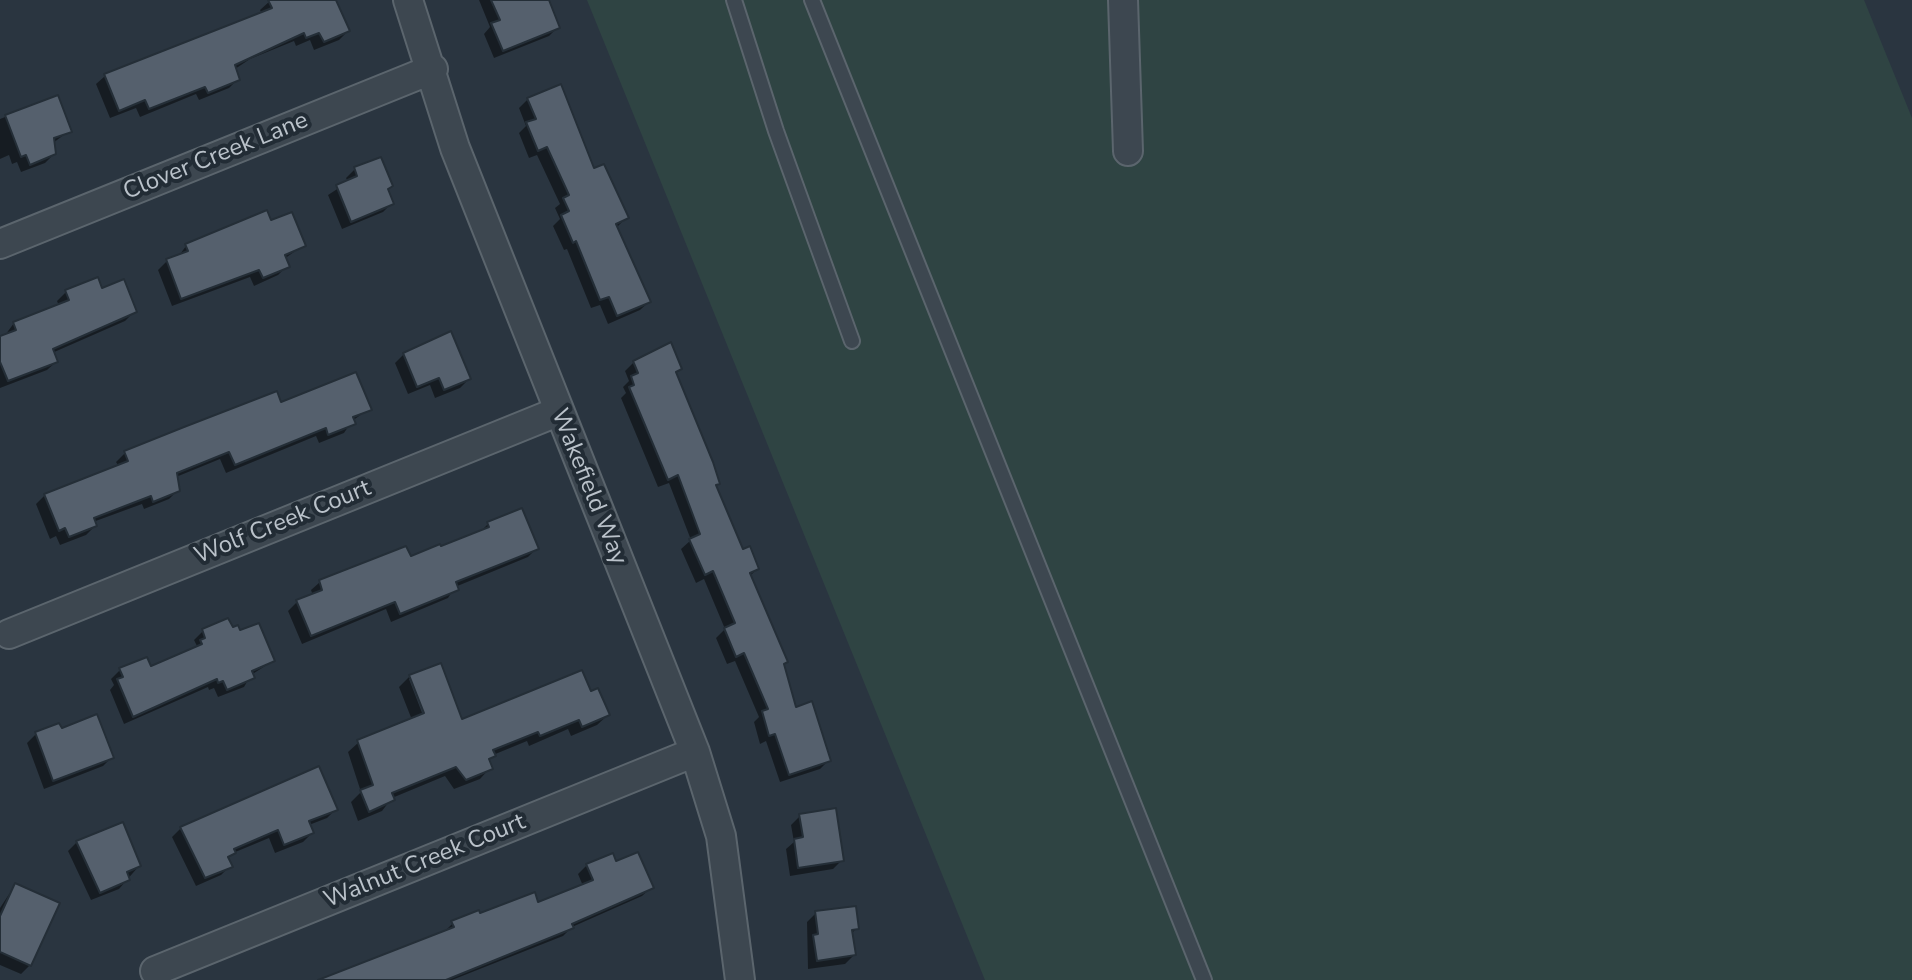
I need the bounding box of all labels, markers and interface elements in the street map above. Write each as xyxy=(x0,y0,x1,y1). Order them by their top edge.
street label: Clover Creek Lane xyxy=(120,107,312,207)
street label: Wakefield Way xyxy=(544,405,632,569)
street label: Wolf Creek Court xyxy=(191,475,375,571)
street label: Walnut Creek Court xyxy=(320,808,530,916)

